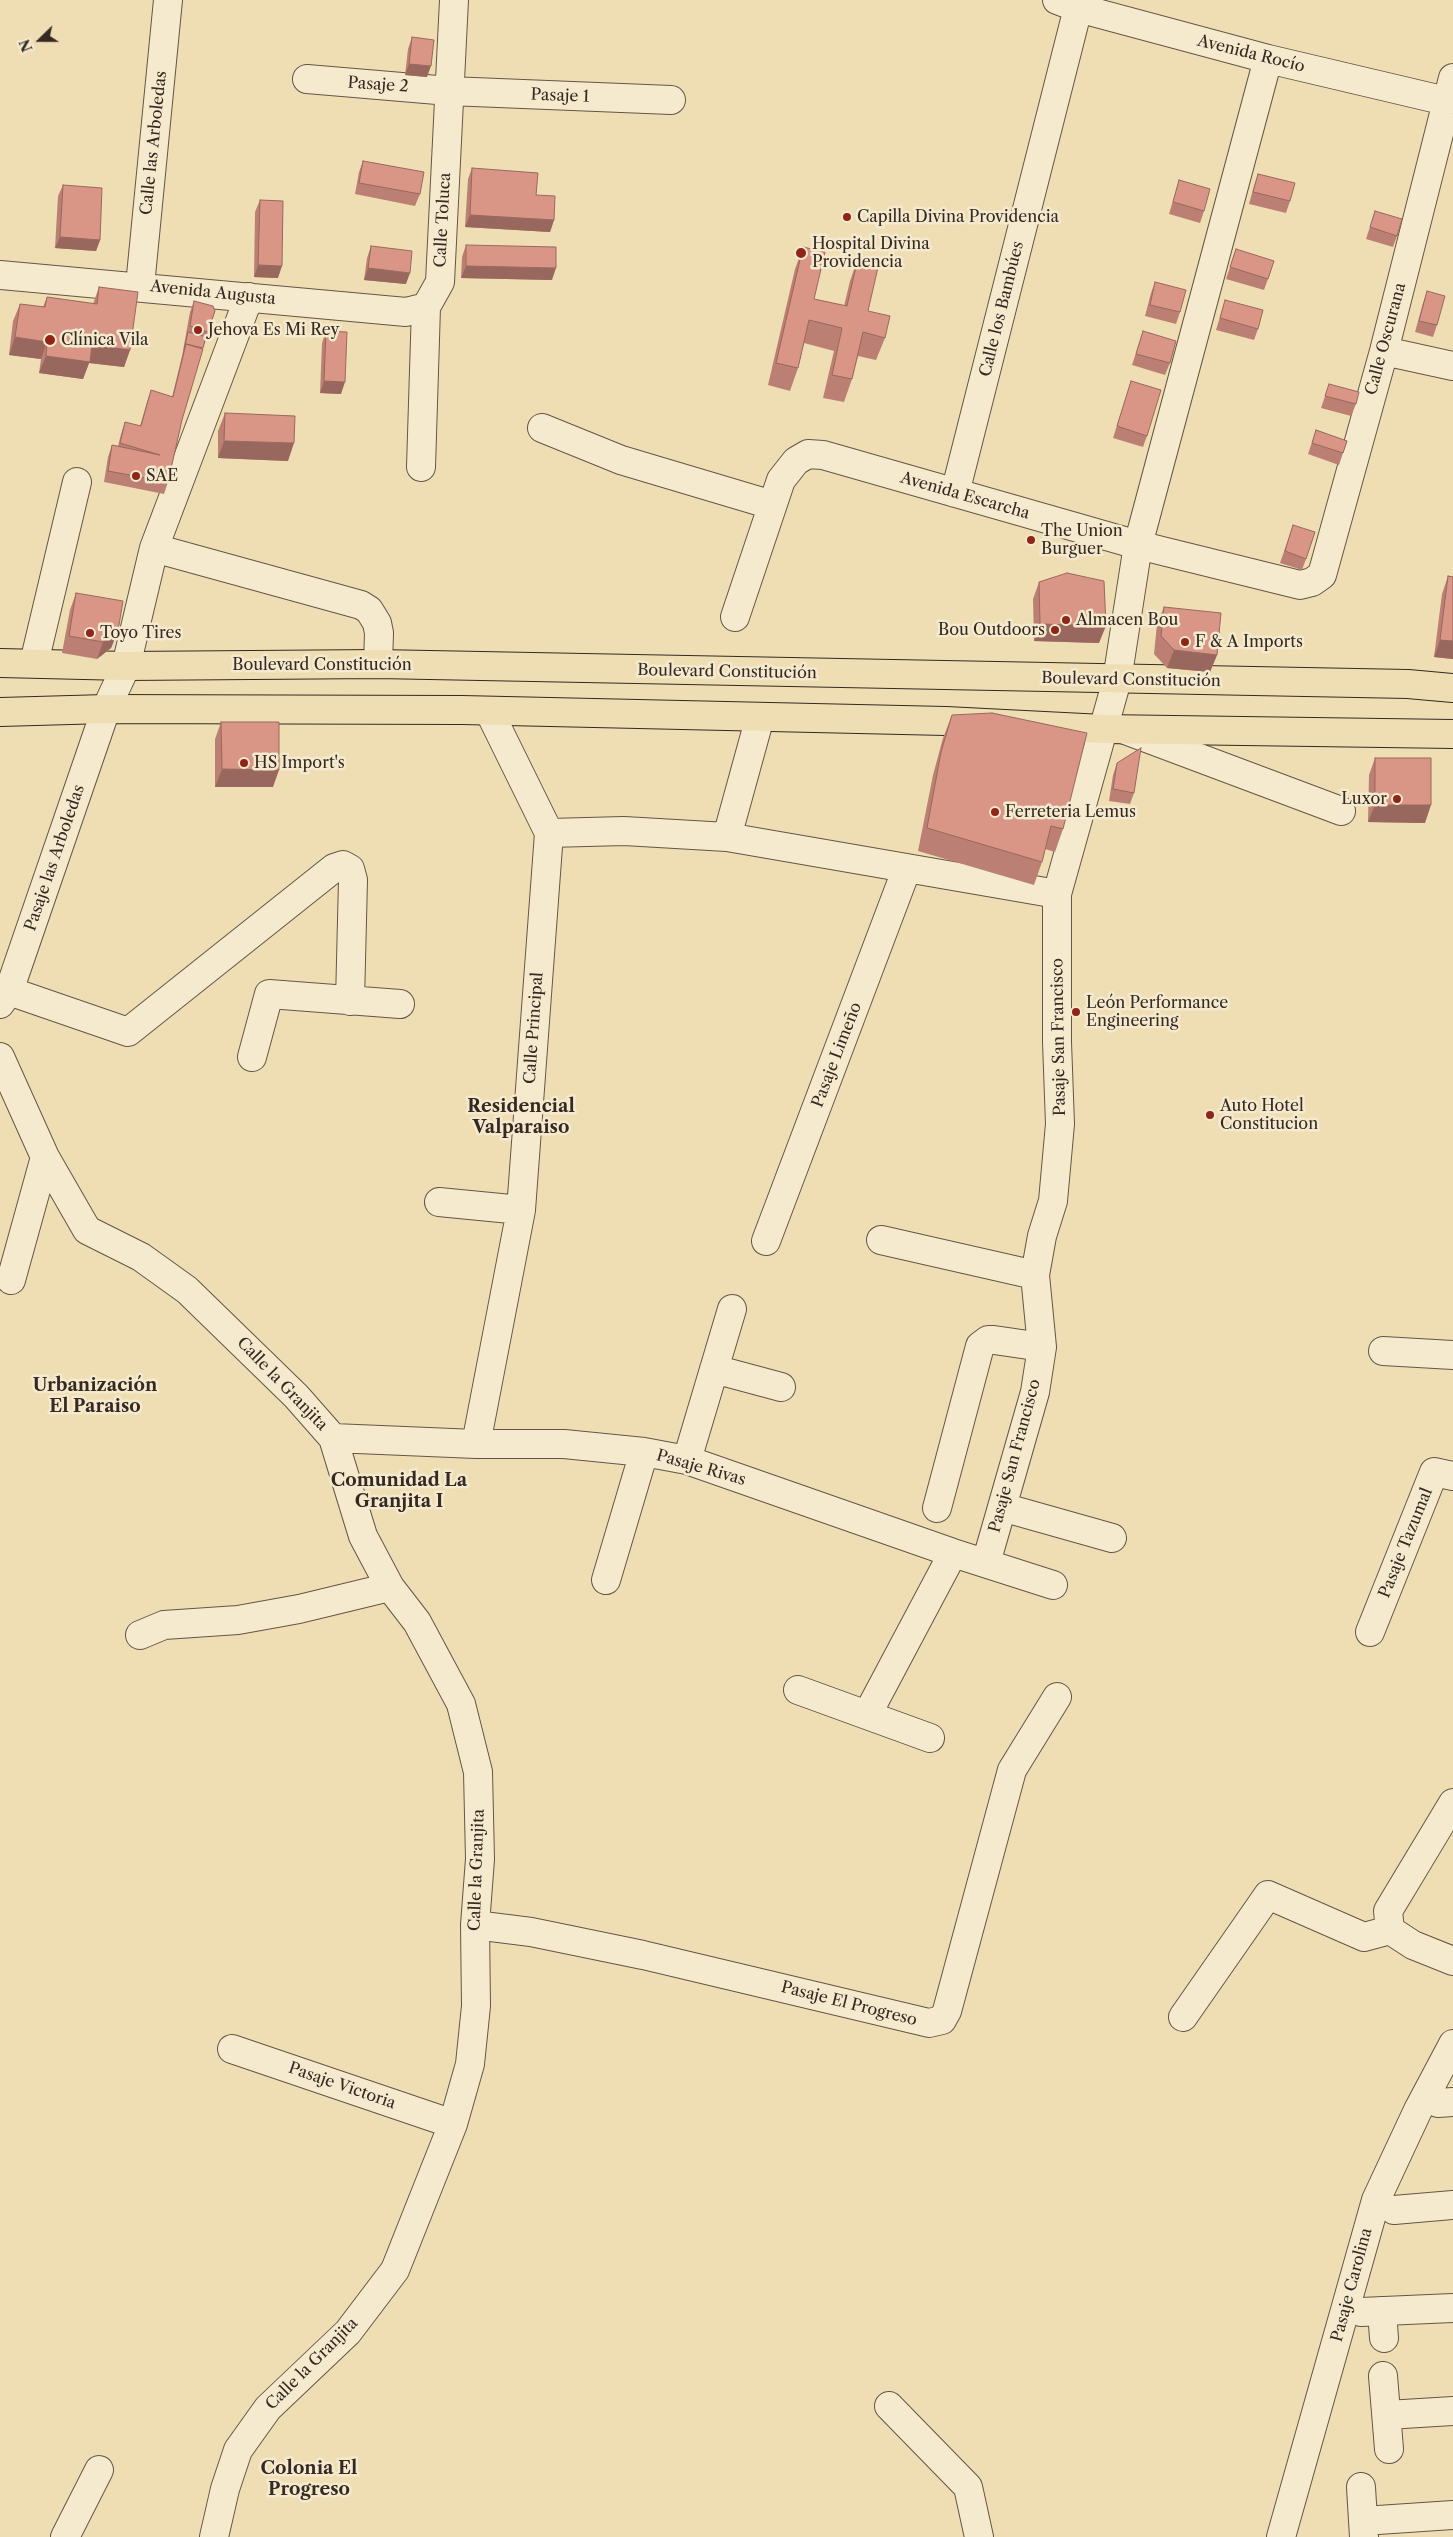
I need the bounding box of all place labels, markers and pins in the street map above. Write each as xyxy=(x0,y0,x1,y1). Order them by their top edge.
place label: Capilla Divina Providencia xyxy=(857,207,1059,227)
marker: Capilla Divina Providencia xyxy=(841,211,853,223)
place label: Hospital Divina Providencia xyxy=(812,234,930,272)
marker: Hospital Divina Providencia xyxy=(794,246,808,260)
place label: Jehova Es Mi Rey xyxy=(208,320,339,340)
marker: Jehova Es Mi Rey xyxy=(192,324,204,336)
place label: Clínica Vila xyxy=(61,330,149,350)
marker: Clínica Vila xyxy=(43,333,57,347)
place label: SAE xyxy=(146,466,178,486)
marker: SAE xyxy=(130,470,142,482)
place label: The Union Burguer xyxy=(1041,521,1123,559)
marker: The Union Burguer xyxy=(1025,534,1037,546)
place label: Almacen Bou xyxy=(1076,610,1178,630)
marker: Almacen Bou xyxy=(1060,614,1072,626)
place label: Bou Outdoors xyxy=(938,620,1045,640)
place label: Toyo Tires xyxy=(100,623,181,643)
marker: Bou Outdoors xyxy=(1049,624,1061,636)
marker: Toyo Tires xyxy=(84,627,96,639)
place label: F & A Imports xyxy=(1195,632,1303,652)
marker: F & A Imports xyxy=(1179,636,1191,648)
place label: HS Import's xyxy=(254,753,345,773)
marker: HS Import's xyxy=(238,757,250,769)
place label: Luxor xyxy=(1341,789,1387,809)
marker: Luxor xyxy=(1391,793,1403,805)
place label: Ferreteria Lemus xyxy=(1005,802,1136,822)
marker: Ferreteria Lemus xyxy=(989,806,1001,818)
place label: León Performance Engineering xyxy=(1086,993,1228,1031)
marker: León Performance Engineering xyxy=(1070,1006,1082,1018)
place label: Auto Hotel Constitucion xyxy=(1220,1096,1318,1134)
marker: Auto Hotel Constitucion xyxy=(1204,1109,1216,1121)

